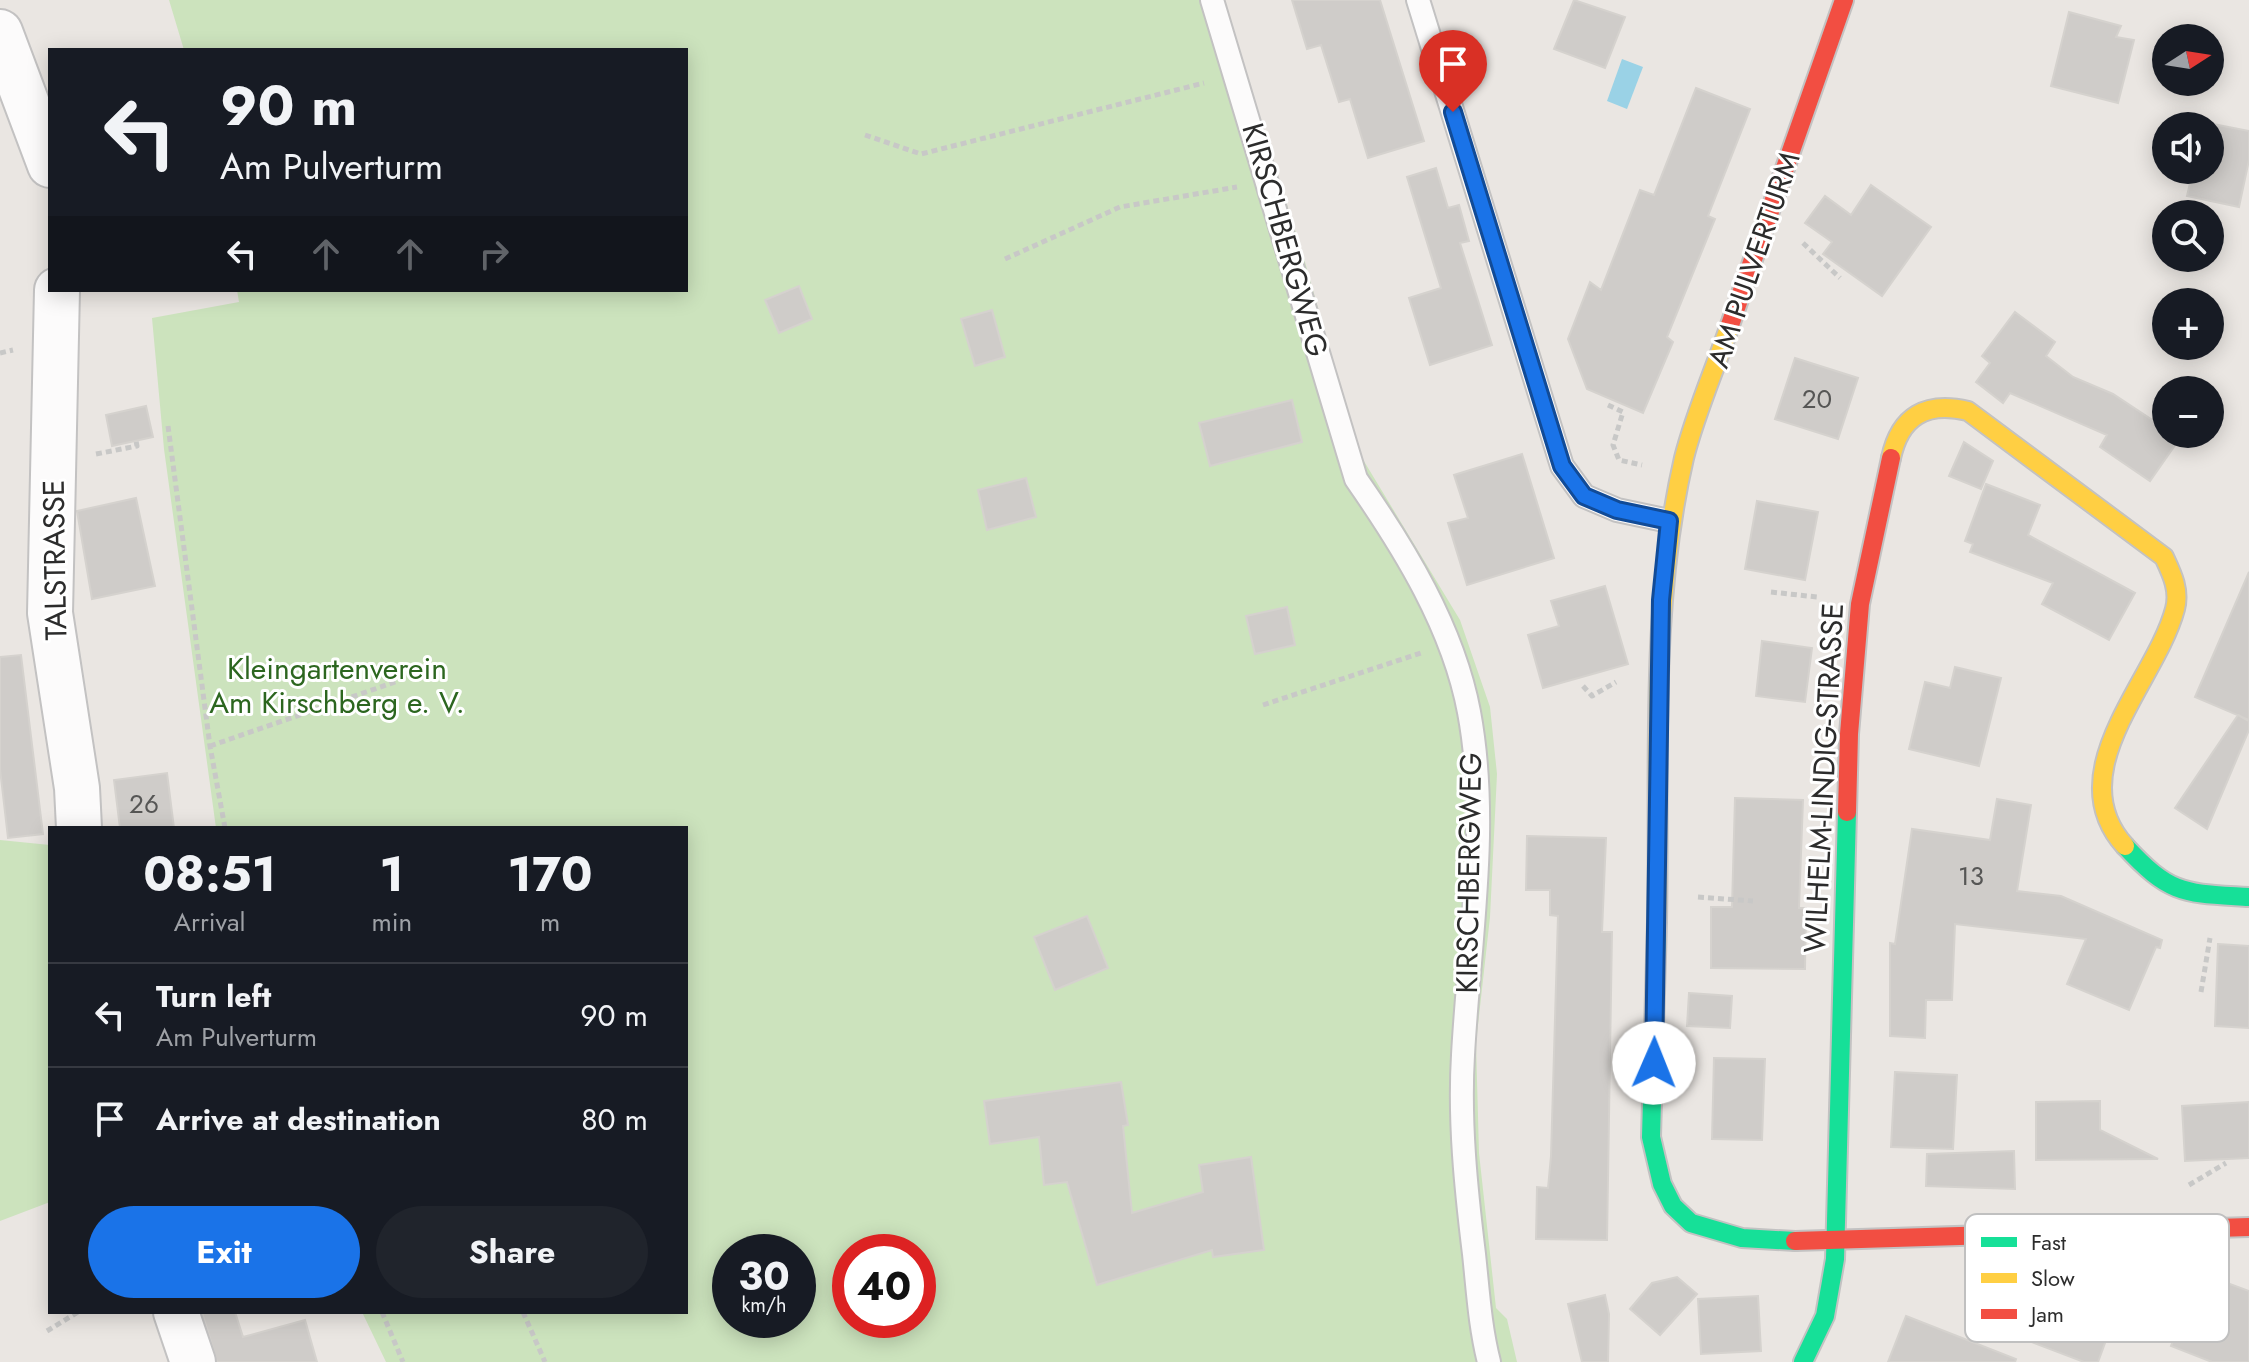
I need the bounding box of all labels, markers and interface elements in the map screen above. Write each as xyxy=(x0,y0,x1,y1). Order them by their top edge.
north arrow xyxy=(2152,24,2224,96)
map controls xyxy=(2152,24,2224,448)
pin xyxy=(1419,30,1487,112)
icon: arrive xyxy=(1431,42,1475,86)
text: 90 m xyxy=(220,65,357,146)
icon: left xyxy=(88,80,192,184)
button: sound xyxy=(2152,112,2224,184)
street label: KIRSCHBERGWEG xyxy=(1232,118,1339,362)
text: Am Pulverturm xyxy=(220,140,443,192)
street label: AM PULVERTURM xyxy=(1696,146,1811,374)
button: search xyxy=(2152,200,2224,272)
icon: left xyxy=(220,232,264,276)
icon: ahead xyxy=(304,232,348,276)
icon: ahead xyxy=(388,232,432,276)
icon: right xyxy=(472,232,516,276)
button: + xyxy=(2152,288,2224,360)
button: − xyxy=(2152,376,2224,448)
house number: 20 xyxy=(1802,380,1832,418)
street label: TALSTRASSE xyxy=(32,479,77,641)
street label: WILHELM-LINDIG-STRASSE xyxy=(1793,602,1854,954)
park label: Kleingartenverein Am Kirschberg e. V. xyxy=(209,647,465,724)
street label: KIRSCHBERGWEG xyxy=(1445,752,1492,994)
house number: 26 xyxy=(129,785,159,823)
text: 08:51 xyxy=(143,840,276,909)
text: 1 xyxy=(380,840,404,909)
text: 170 xyxy=(507,840,593,909)
house number: 13 xyxy=(1958,857,1984,895)
text: Arrival xyxy=(174,903,246,941)
text: min xyxy=(371,903,412,941)
text: m xyxy=(540,903,560,941)
text: Turn left xyxy=(156,975,271,1018)
icon: left xyxy=(88,993,132,1037)
text: 90 m xyxy=(580,994,648,1037)
text: Am Pulverturm xyxy=(156,1018,317,1056)
position arrow xyxy=(1612,1021,1696,1105)
icon: arrive xyxy=(88,1097,132,1141)
text: Arrive at destination xyxy=(156,1098,441,1141)
text: 80 m xyxy=(581,1098,648,1141)
button: Exit xyxy=(88,1206,360,1298)
button: Share xyxy=(376,1206,648,1298)
legend xyxy=(1965,1214,2229,1342)
text: Fast xyxy=(2031,1226,2067,1258)
speed limit sign: 40 xyxy=(832,1234,936,1338)
text: 30 xyxy=(738,1247,790,1305)
text: Slow xyxy=(2031,1262,2075,1294)
text: km/h xyxy=(741,1291,787,1320)
text: Jam xyxy=(2028,1298,2064,1330)

